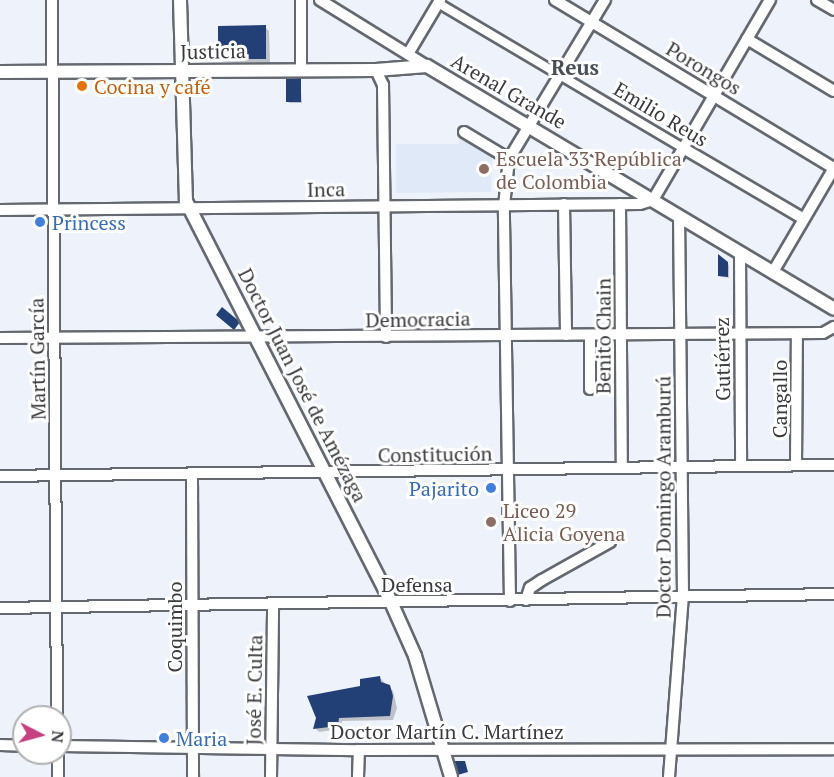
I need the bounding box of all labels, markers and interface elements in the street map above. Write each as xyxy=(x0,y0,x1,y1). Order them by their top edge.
street label: Porongos xyxy=(662,36,746,100)
street label: Justicia xyxy=(180,38,246,64)
street label: Arenal Grande xyxy=(447,48,571,134)
district label: Reus xyxy=(551,54,599,80)
place label: Cocina y café xyxy=(94,74,211,98)
street label: Emilio Reus xyxy=(610,77,712,151)
marker: Cocina y café xyxy=(75,79,89,93)
place label: Escuela 33 República de Colombia xyxy=(496,146,682,193)
marker: Escuela 33 República de Colombia xyxy=(477,162,491,176)
street label: Inca xyxy=(307,177,345,201)
place label: Princess xyxy=(52,210,126,234)
marker: Princess xyxy=(33,215,47,229)
street label: Doctor Juan José de Amézaga xyxy=(233,264,373,506)
street label: Benito Chain xyxy=(591,278,615,394)
street label: Martín García xyxy=(24,298,50,420)
street label: Democracia xyxy=(365,306,471,332)
street label: Gutiérrez xyxy=(709,317,735,401)
street label: Cangallo xyxy=(767,360,791,438)
street label: Doctor Domingo Aramburú xyxy=(651,376,675,618)
street label: Constitución xyxy=(377,441,493,467)
place label: Pajarito xyxy=(409,476,479,500)
marker: Pajarito xyxy=(484,481,498,495)
place label: Liceo 29 Alicia Goyena xyxy=(503,498,625,545)
marker: Liceo 29 Alicia Goyena xyxy=(484,515,498,529)
street label: Defensa xyxy=(381,572,453,596)
street label: Coquimbo xyxy=(162,581,186,673)
street label: José E. Culta xyxy=(241,634,267,746)
north arrow xyxy=(12,705,72,765)
street label: Doctor Martín C. Martínez xyxy=(330,719,564,743)
place label: Maria xyxy=(176,726,227,750)
text: N xyxy=(46,729,69,744)
marker: Maria xyxy=(157,731,171,745)

